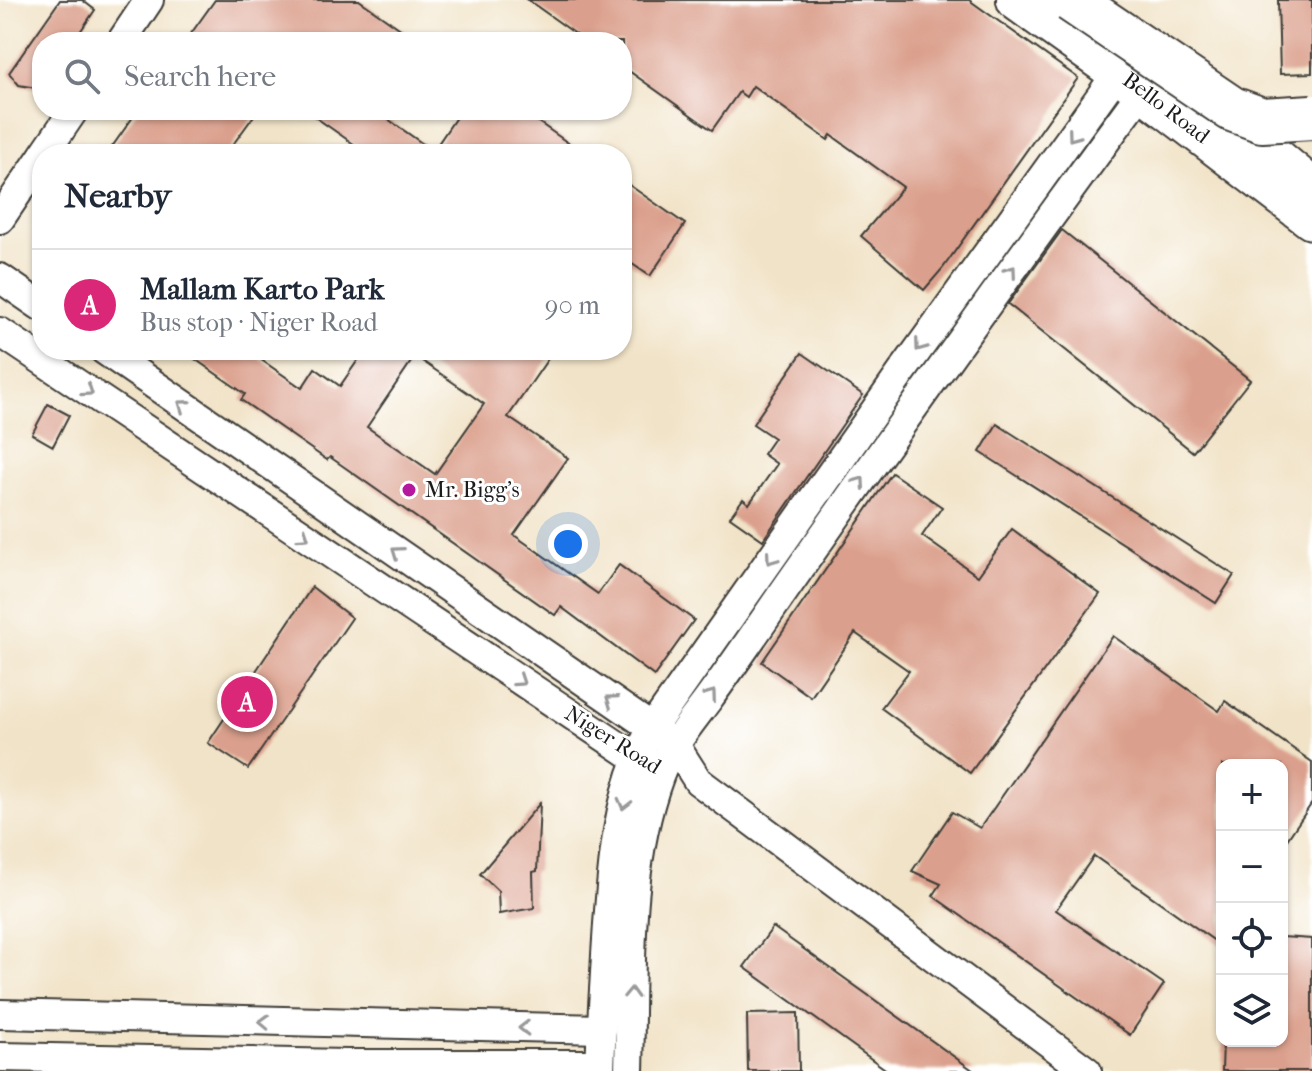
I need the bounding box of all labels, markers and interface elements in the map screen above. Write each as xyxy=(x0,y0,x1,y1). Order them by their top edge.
search box xyxy=(32,32,632,120)
icon: search xyxy=(60,54,104,98)
text: Search here xyxy=(124,59,276,94)
street label: Bello Road xyxy=(1118,67,1215,150)
one-way arrow xyxy=(1068,127,1083,141)
text: Nearby xyxy=(64,176,171,216)
one-way arrow xyxy=(1001,265,1016,279)
text: Mallam Karto Park xyxy=(140,272,384,307)
text: A xyxy=(82,290,98,321)
text: 90 m xyxy=(545,290,600,321)
text: Bus stop · Niger Road xyxy=(140,307,378,338)
one-way arrow xyxy=(916,338,930,352)
one-way arrow xyxy=(79,381,94,396)
one-way arrow xyxy=(178,400,192,415)
place label: Mr. Bigg's xyxy=(425,477,520,503)
one-way arrow xyxy=(850,477,865,491)
marker: Mr. Bigg's xyxy=(400,481,418,499)
your location xyxy=(548,524,588,564)
one-way arrow xyxy=(295,526,310,541)
one-way arrow xyxy=(392,547,406,562)
one-way arrow xyxy=(766,550,781,565)
one-way arrow xyxy=(511,671,525,686)
pin: A xyxy=(221,672,273,732)
one-way arrow xyxy=(701,690,716,704)
one-way arrow xyxy=(606,695,620,710)
street label: Niger Road xyxy=(560,700,667,780)
map controls xyxy=(1216,759,1288,1047)
button: + xyxy=(1216,759,1288,831)
one-way arrow xyxy=(616,796,633,810)
button: − xyxy=(1216,831,1288,903)
button: locate xyxy=(1216,903,1288,975)
button: layers xyxy=(1216,975,1288,1047)
one-way arrow xyxy=(623,986,640,999)
one-way arrow xyxy=(257,1013,270,1031)
one-way arrow xyxy=(517,1019,530,1036)

